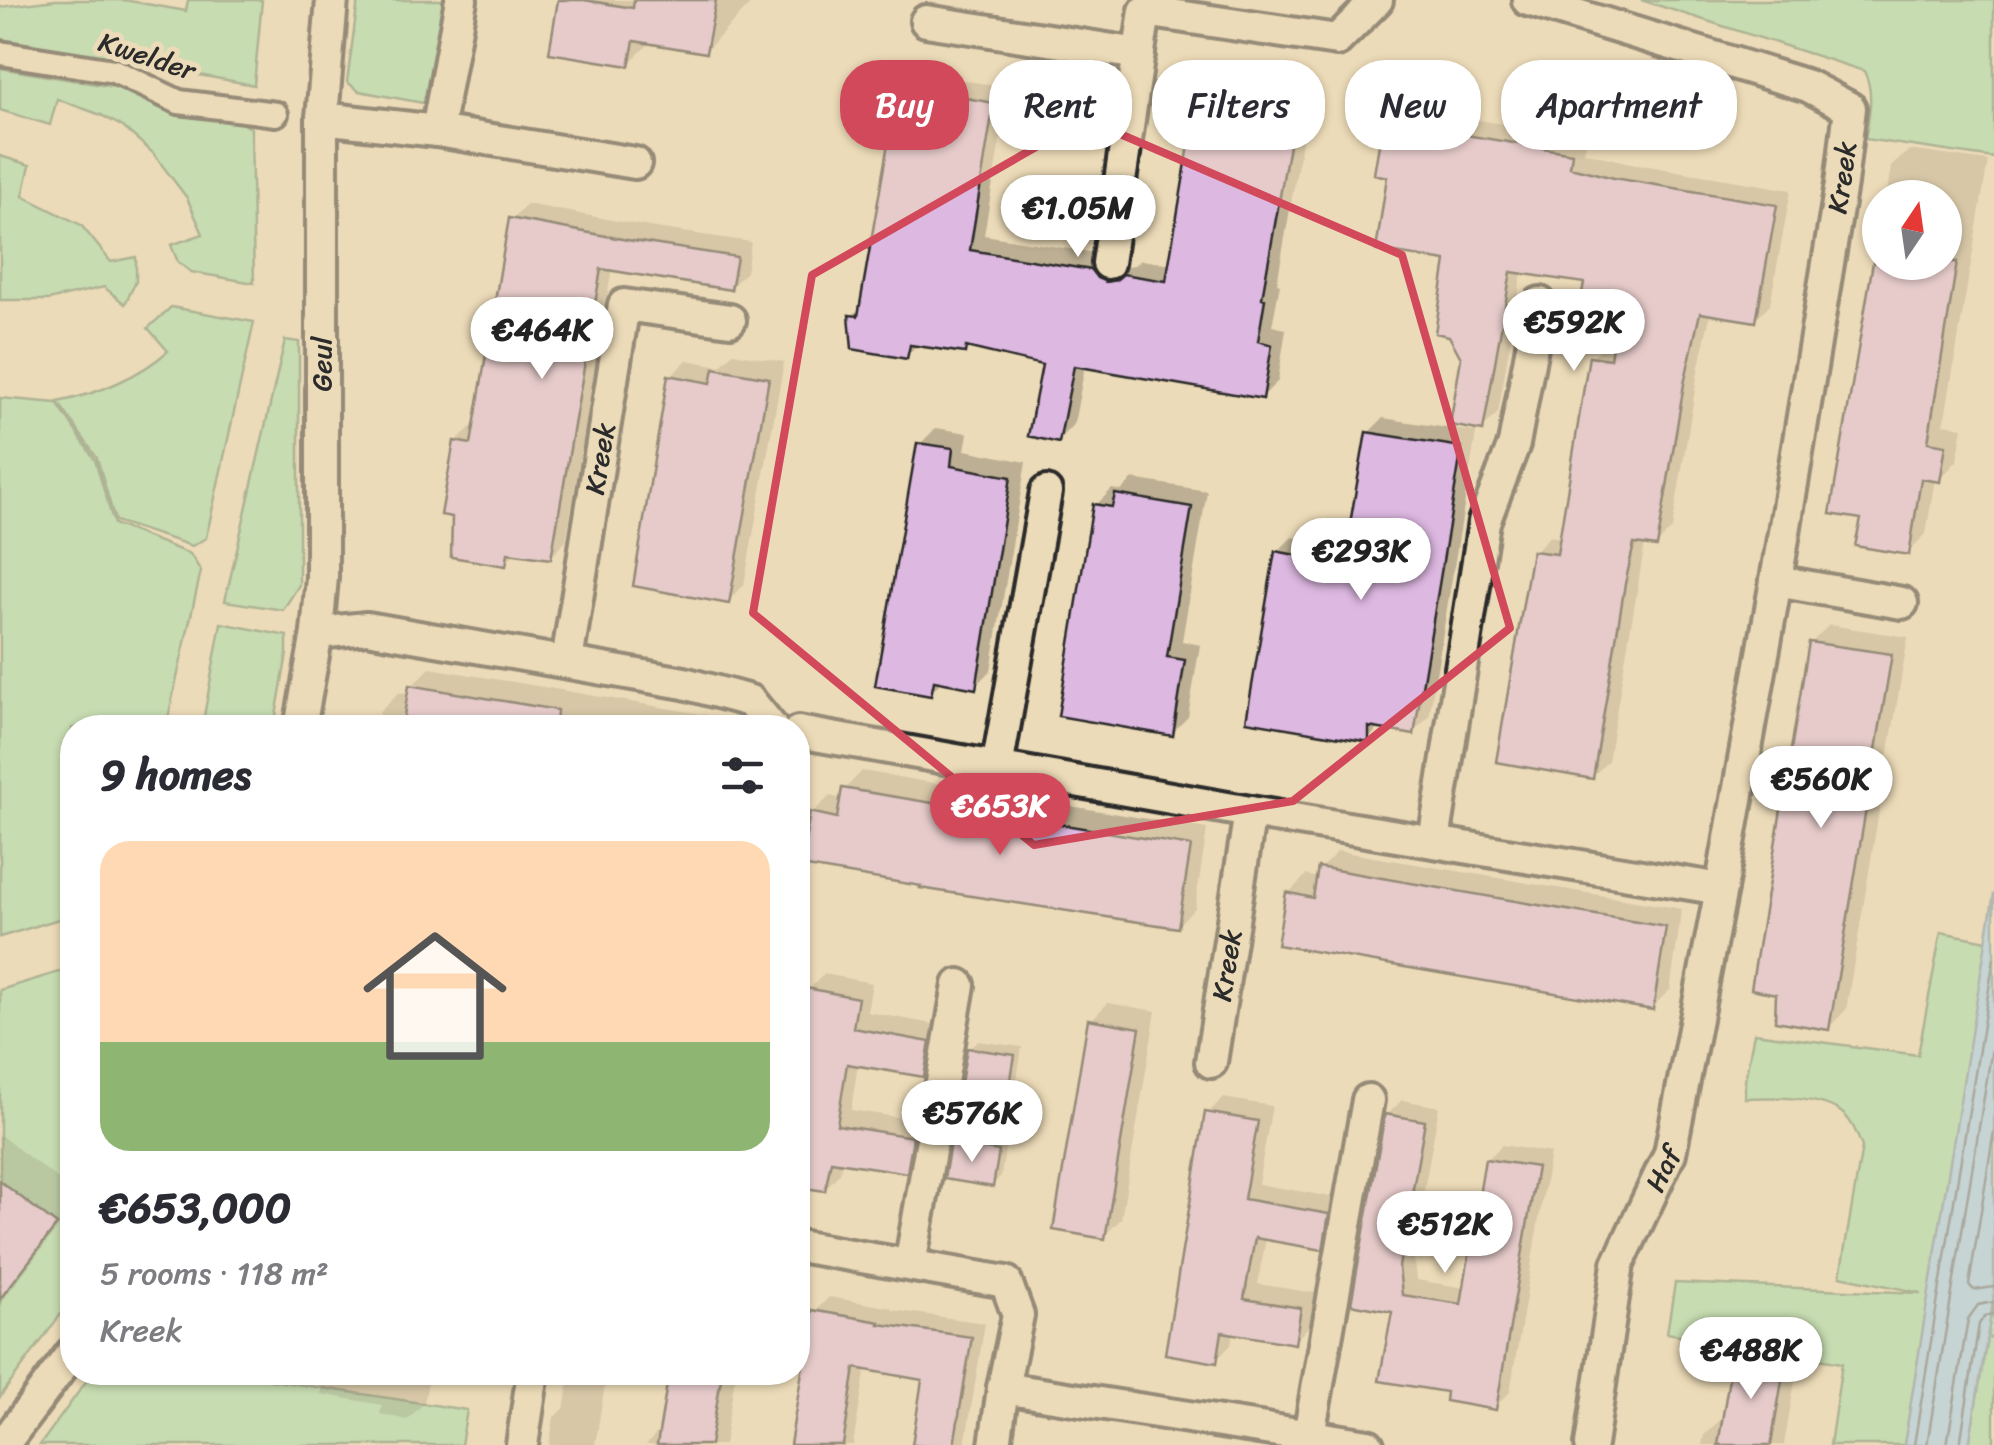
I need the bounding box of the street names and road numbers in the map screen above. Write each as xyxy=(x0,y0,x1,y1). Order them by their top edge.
street label: Kwelder xyxy=(92,17,203,95)
street label: Kreek xyxy=(1812,139,1870,217)
street label: Geul xyxy=(297,336,346,391)
street label: Kreek xyxy=(570,419,629,498)
street label: Kreek xyxy=(1196,926,1256,1005)
street label: Haf xyxy=(1631,1134,1696,1200)

